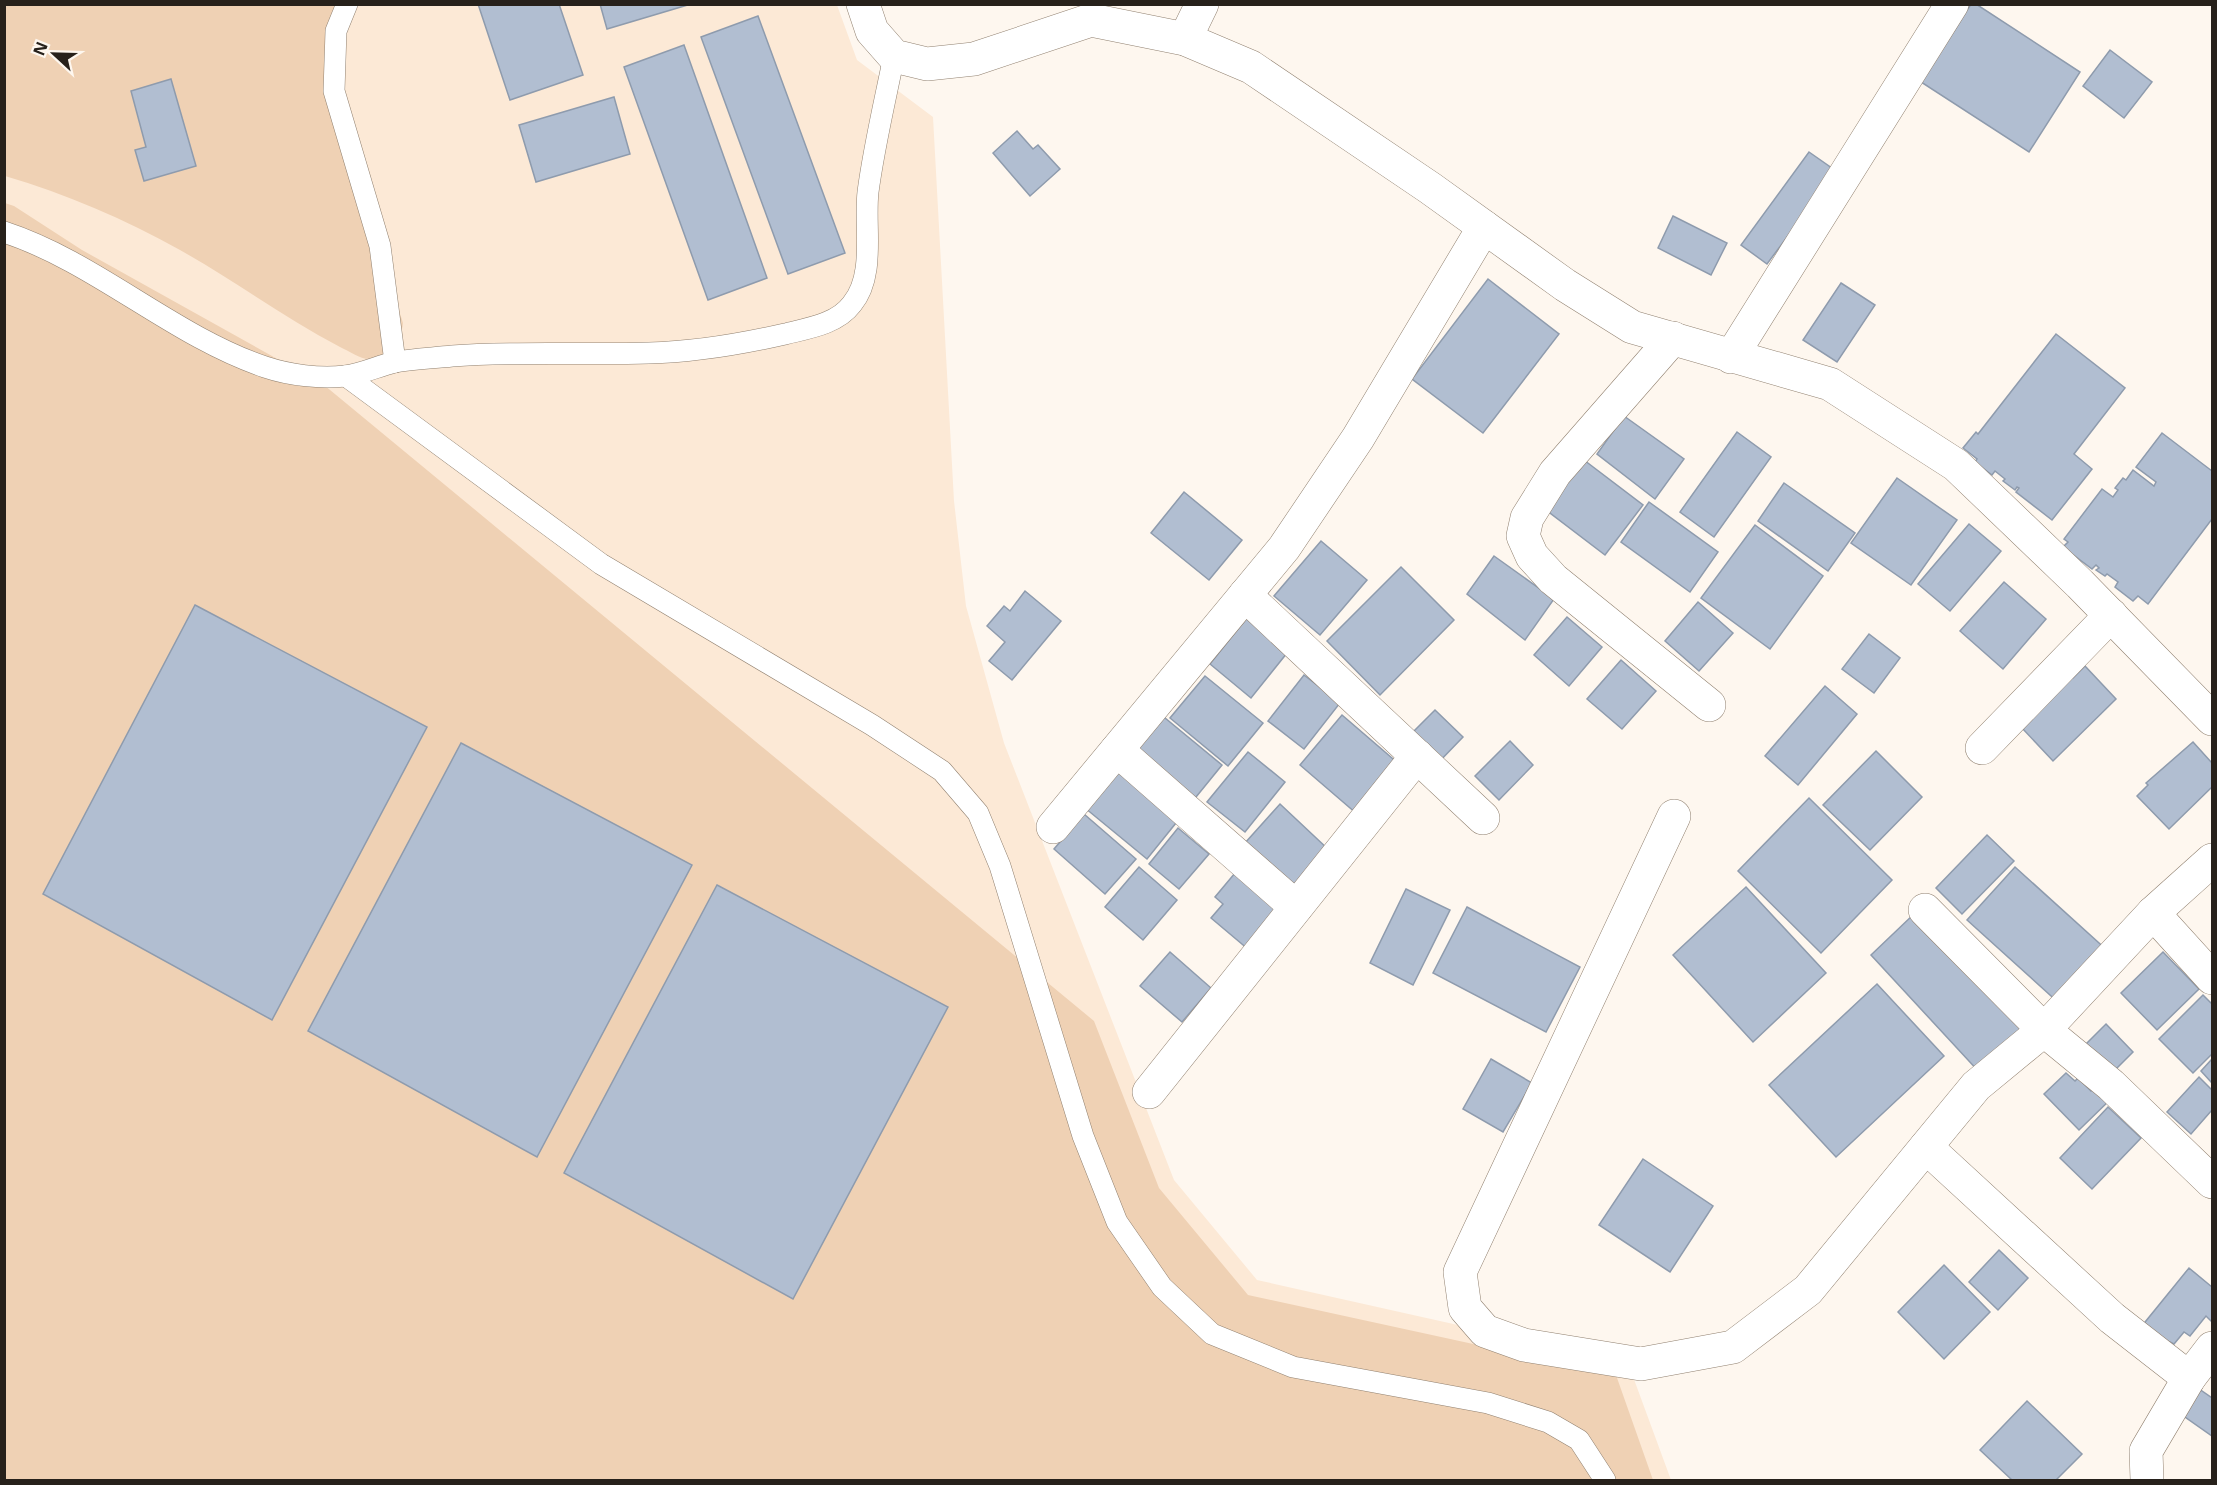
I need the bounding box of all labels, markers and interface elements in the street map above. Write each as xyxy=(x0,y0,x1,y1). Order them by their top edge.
north arrow xyxy=(24,24,84,84)
text: N xyxy=(27,38,53,59)

